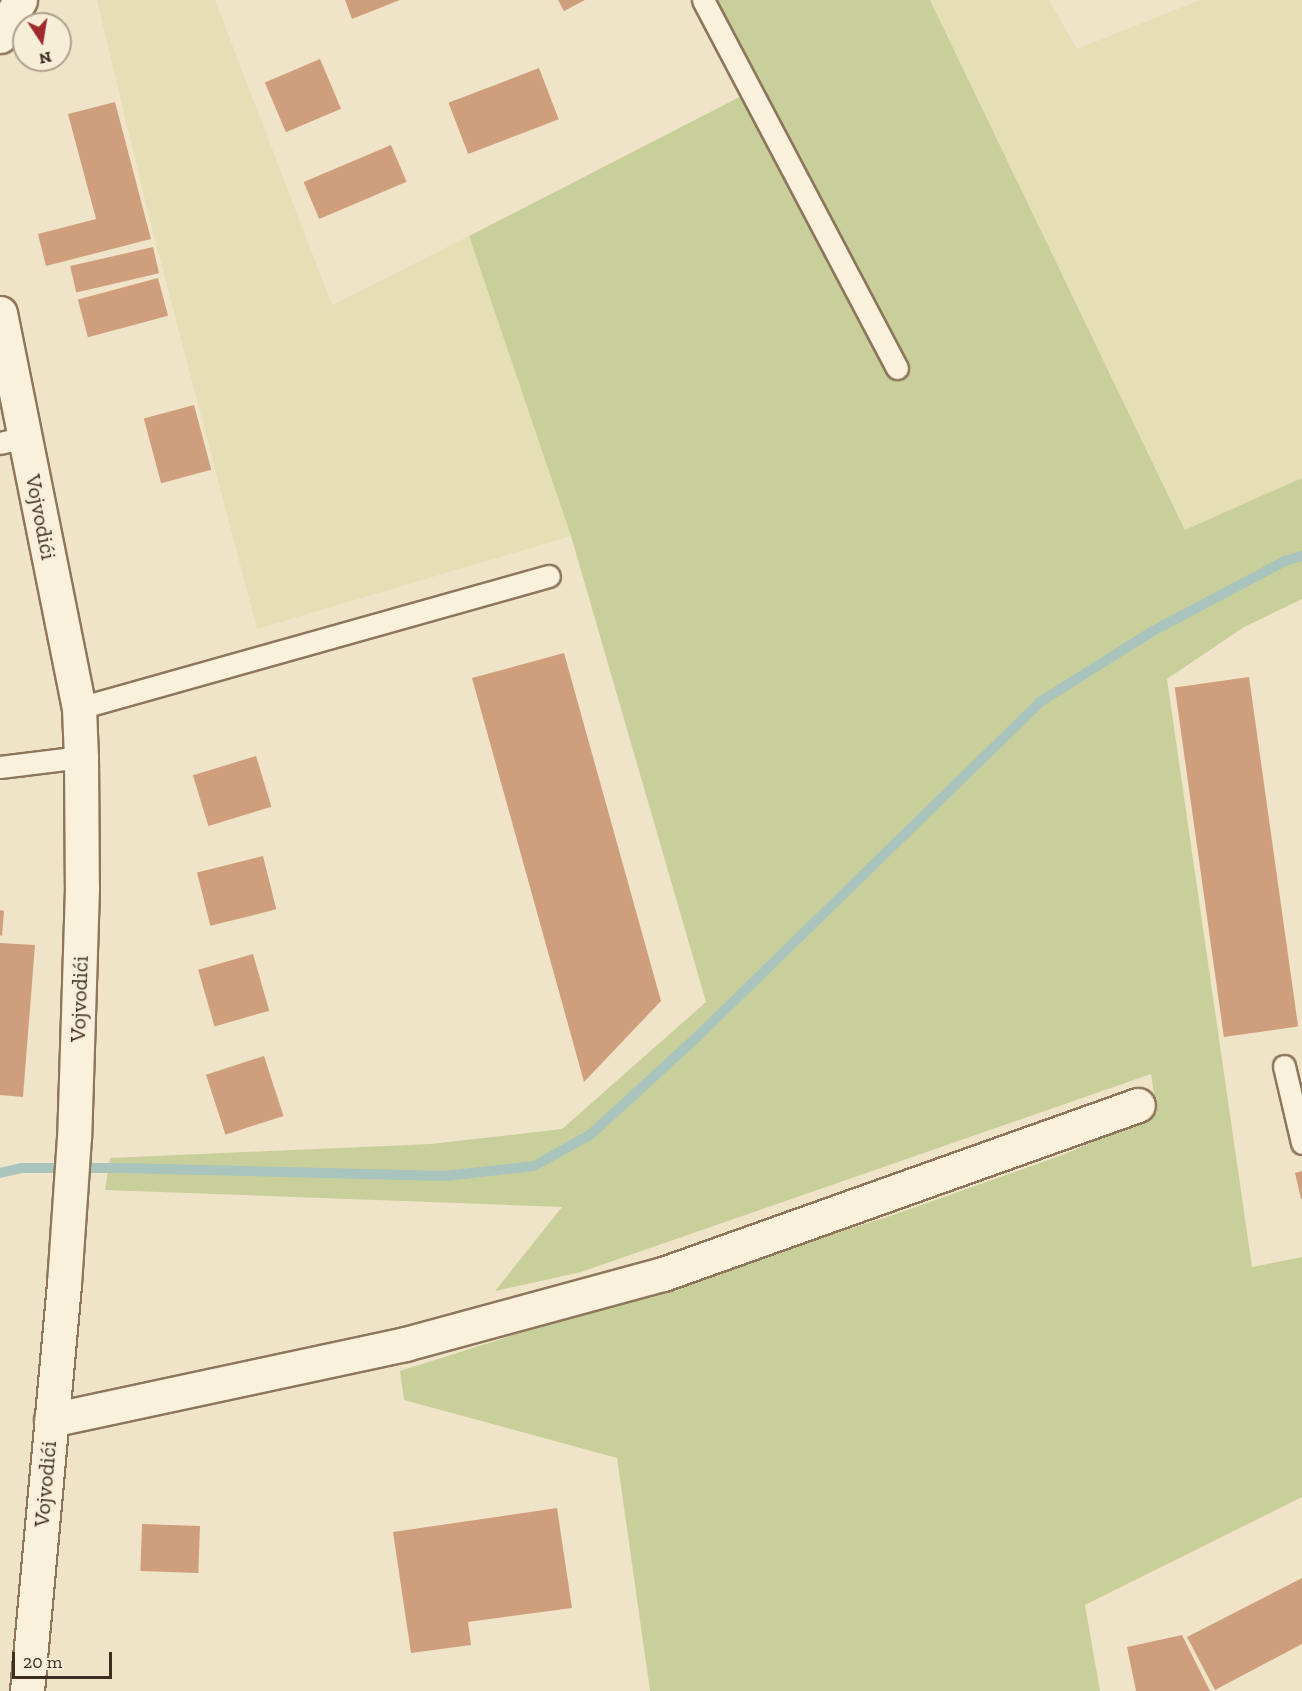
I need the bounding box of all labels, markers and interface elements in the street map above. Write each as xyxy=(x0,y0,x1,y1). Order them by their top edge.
north arrow xyxy=(12,12,72,72)
text: N xyxy=(38,48,53,69)
street label: Vojvodići xyxy=(20,472,62,562)
street label: Vojvodići xyxy=(64,955,94,1043)
street label: Vojvodići xyxy=(28,1440,62,1528)
scale bar xyxy=(15,1640,116,1678)
text: 20 m xyxy=(23,1651,62,1673)

